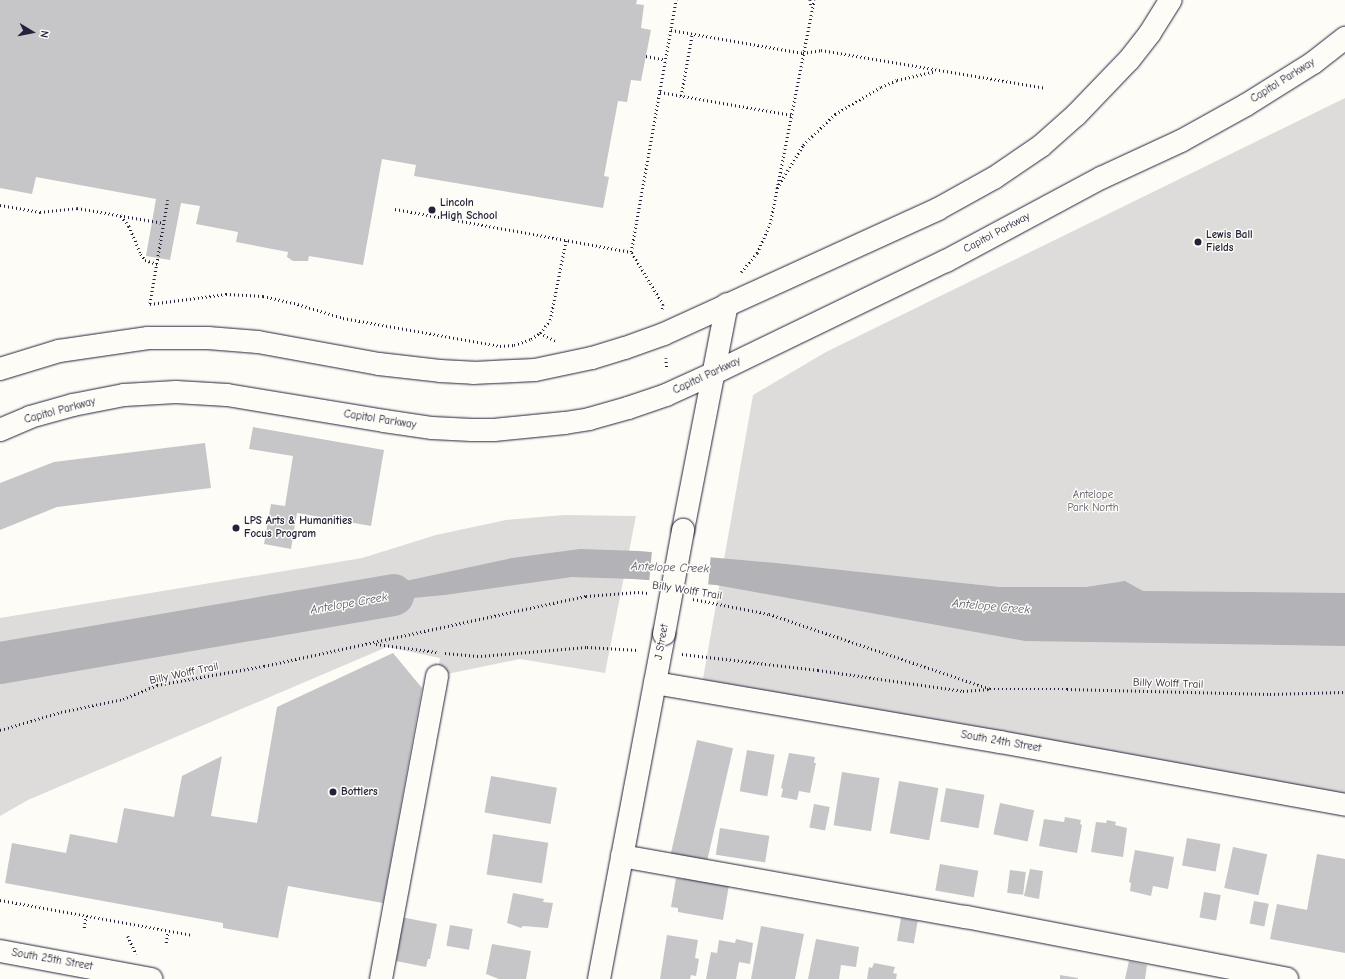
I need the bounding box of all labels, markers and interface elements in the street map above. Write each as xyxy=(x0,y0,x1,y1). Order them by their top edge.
north arrow xyxy=(12,12,52,52)
text: N xyxy=(37,30,51,39)
street label: Capitol Parkway xyxy=(1248,56,1318,106)
place label: Lincoln High School xyxy=(440,197,497,223)
marker: Lincoln High School xyxy=(427,205,437,215)
street label: Capitol Parkway xyxy=(961,210,1033,256)
place label: Lewis Ball Fields xyxy=(1206,229,1253,255)
marker: Lewis Ball Fields xyxy=(1193,237,1203,247)
street label: Capitol Parkway xyxy=(671,354,743,398)
street label: Capitol Parkway xyxy=(23,395,97,427)
street label: Capitol Parkway xyxy=(343,408,417,432)
park label: Antelope Park North xyxy=(1067,489,1119,515)
place label: LPS Arts & Humanities Focus Program xyxy=(244,515,352,541)
marker: LPS Arts & Humanities Focus Program xyxy=(231,523,241,533)
water label: Antelope Creek xyxy=(631,559,709,577)
street label: Billy Wolff Trail xyxy=(651,579,723,603)
water label: Antelope Creek xyxy=(309,590,389,618)
water label: Antelope Creek xyxy=(951,596,1031,618)
street label: J Street xyxy=(652,623,672,661)
street label: Billy Wolff Trail xyxy=(148,660,220,688)
street label: Billy Wolff Trail xyxy=(1133,676,1203,692)
street label: South 24th Street xyxy=(960,728,1042,756)
place label: Bottlers xyxy=(341,785,378,799)
marker: Bottlers xyxy=(328,787,338,797)
street label: South 25th Street xyxy=(10,946,94,974)

